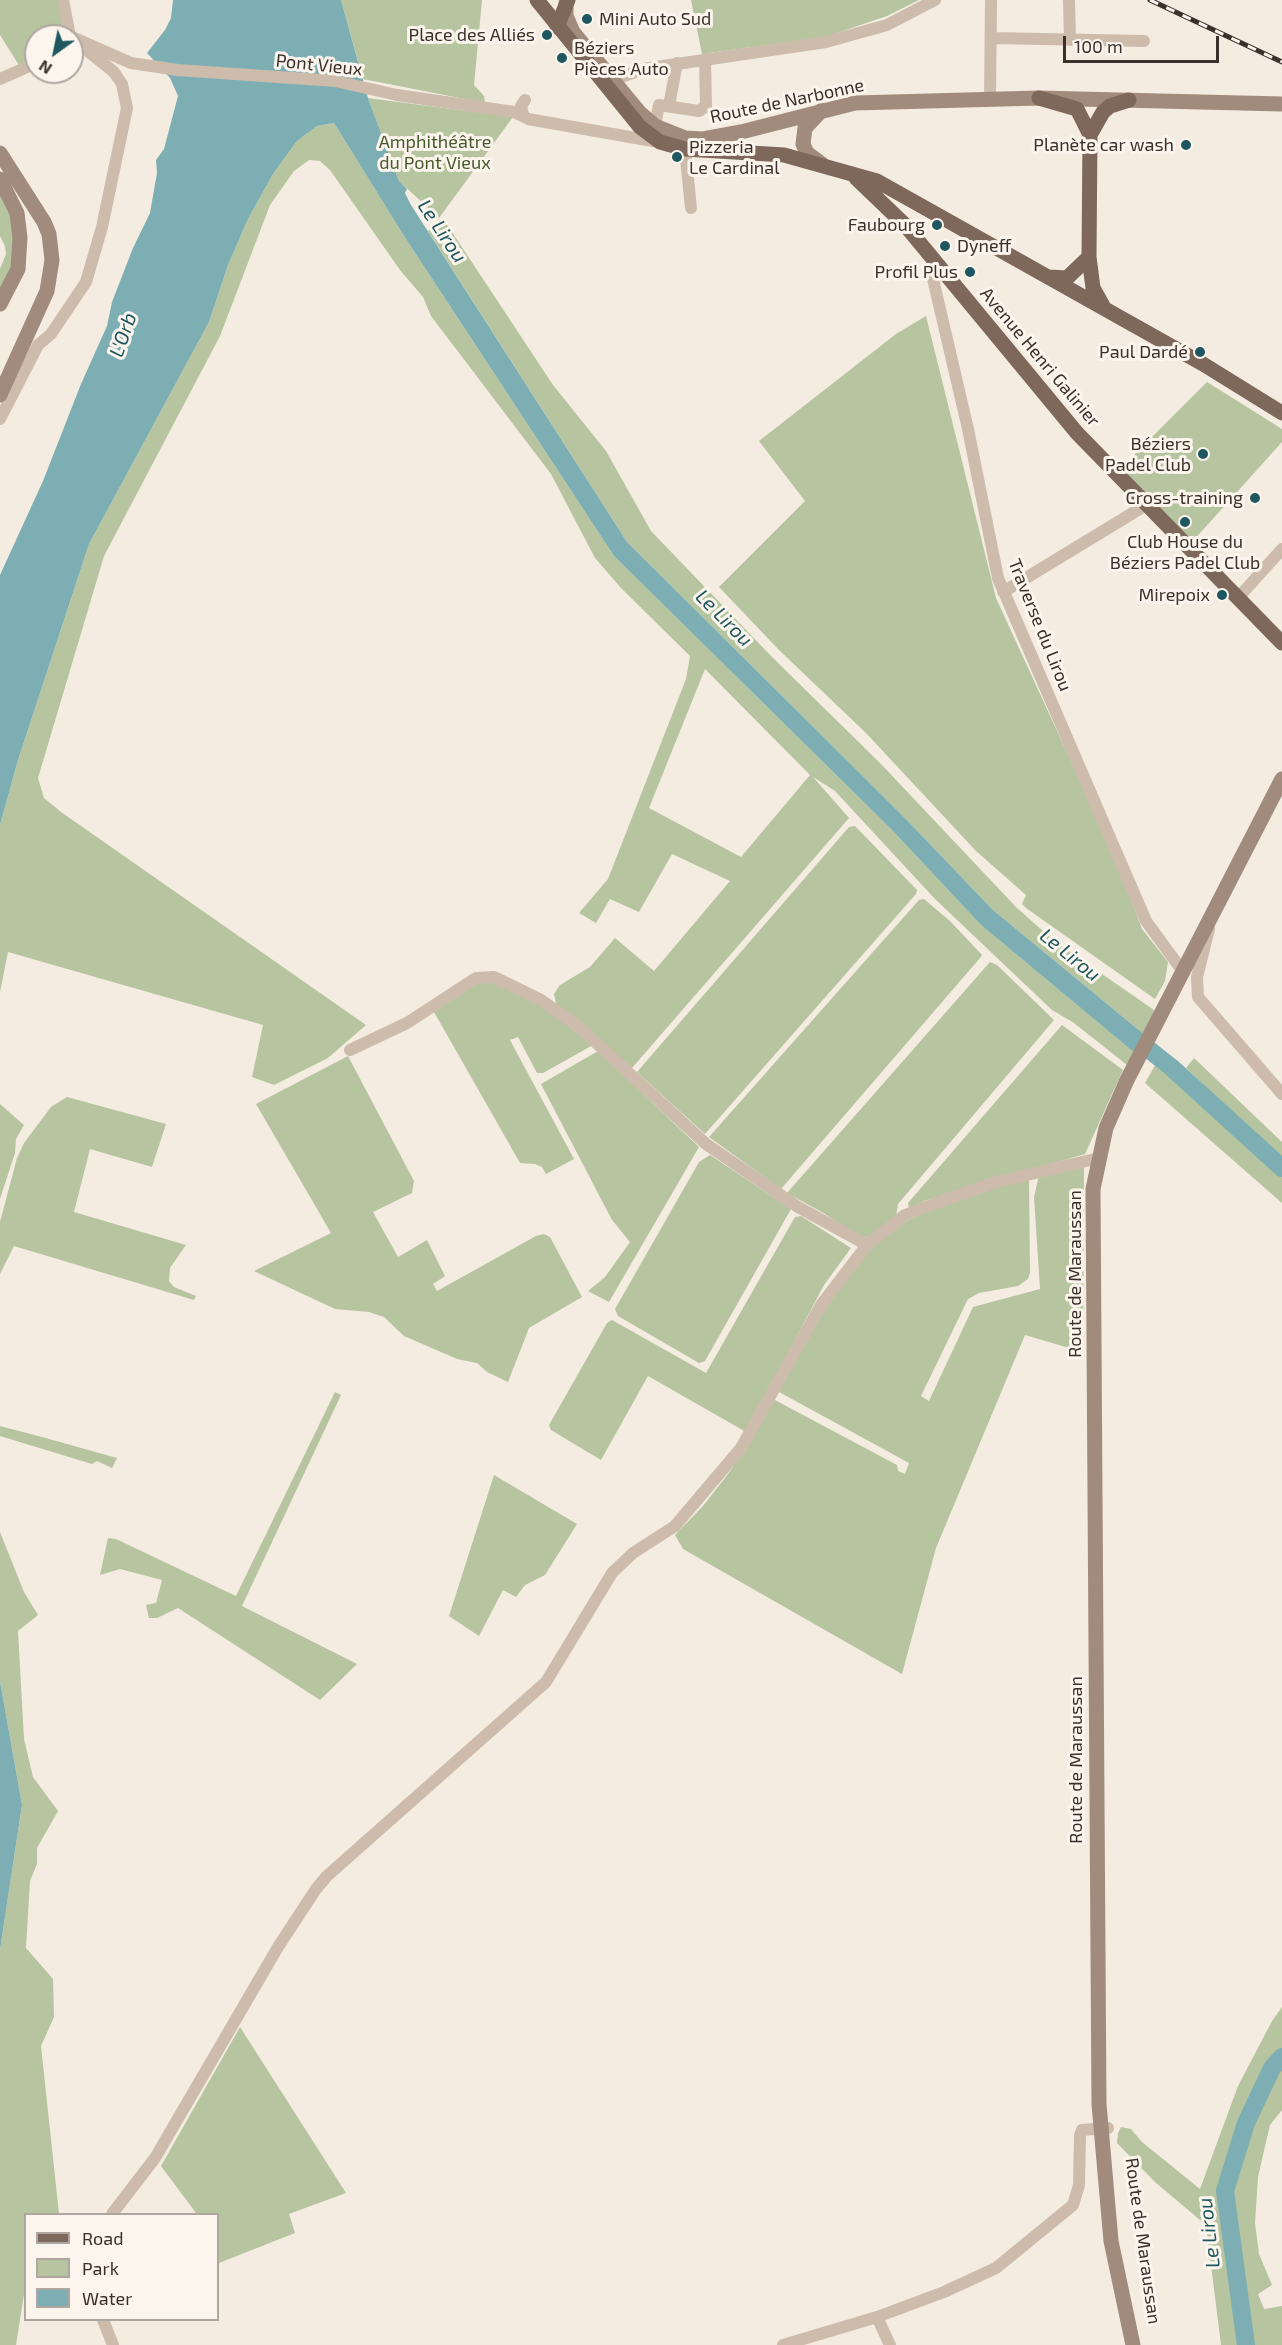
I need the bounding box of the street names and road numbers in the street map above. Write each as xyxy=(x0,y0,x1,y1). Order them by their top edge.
street label: Pont Vieux xyxy=(275,50,363,80)
street label: Route de Narbonne xyxy=(708,74,866,128)
street label: Avenue Henri Galinier xyxy=(975,283,1105,431)
street label: Traverse du Lirou xyxy=(1004,556,1076,694)
street label: Route de Maraussan xyxy=(1064,1190,1086,1358)
street label: Route de Maraussan xyxy=(1065,1676,1087,1844)
street label: Route de Maraussan xyxy=(1121,2156,1165,2326)

